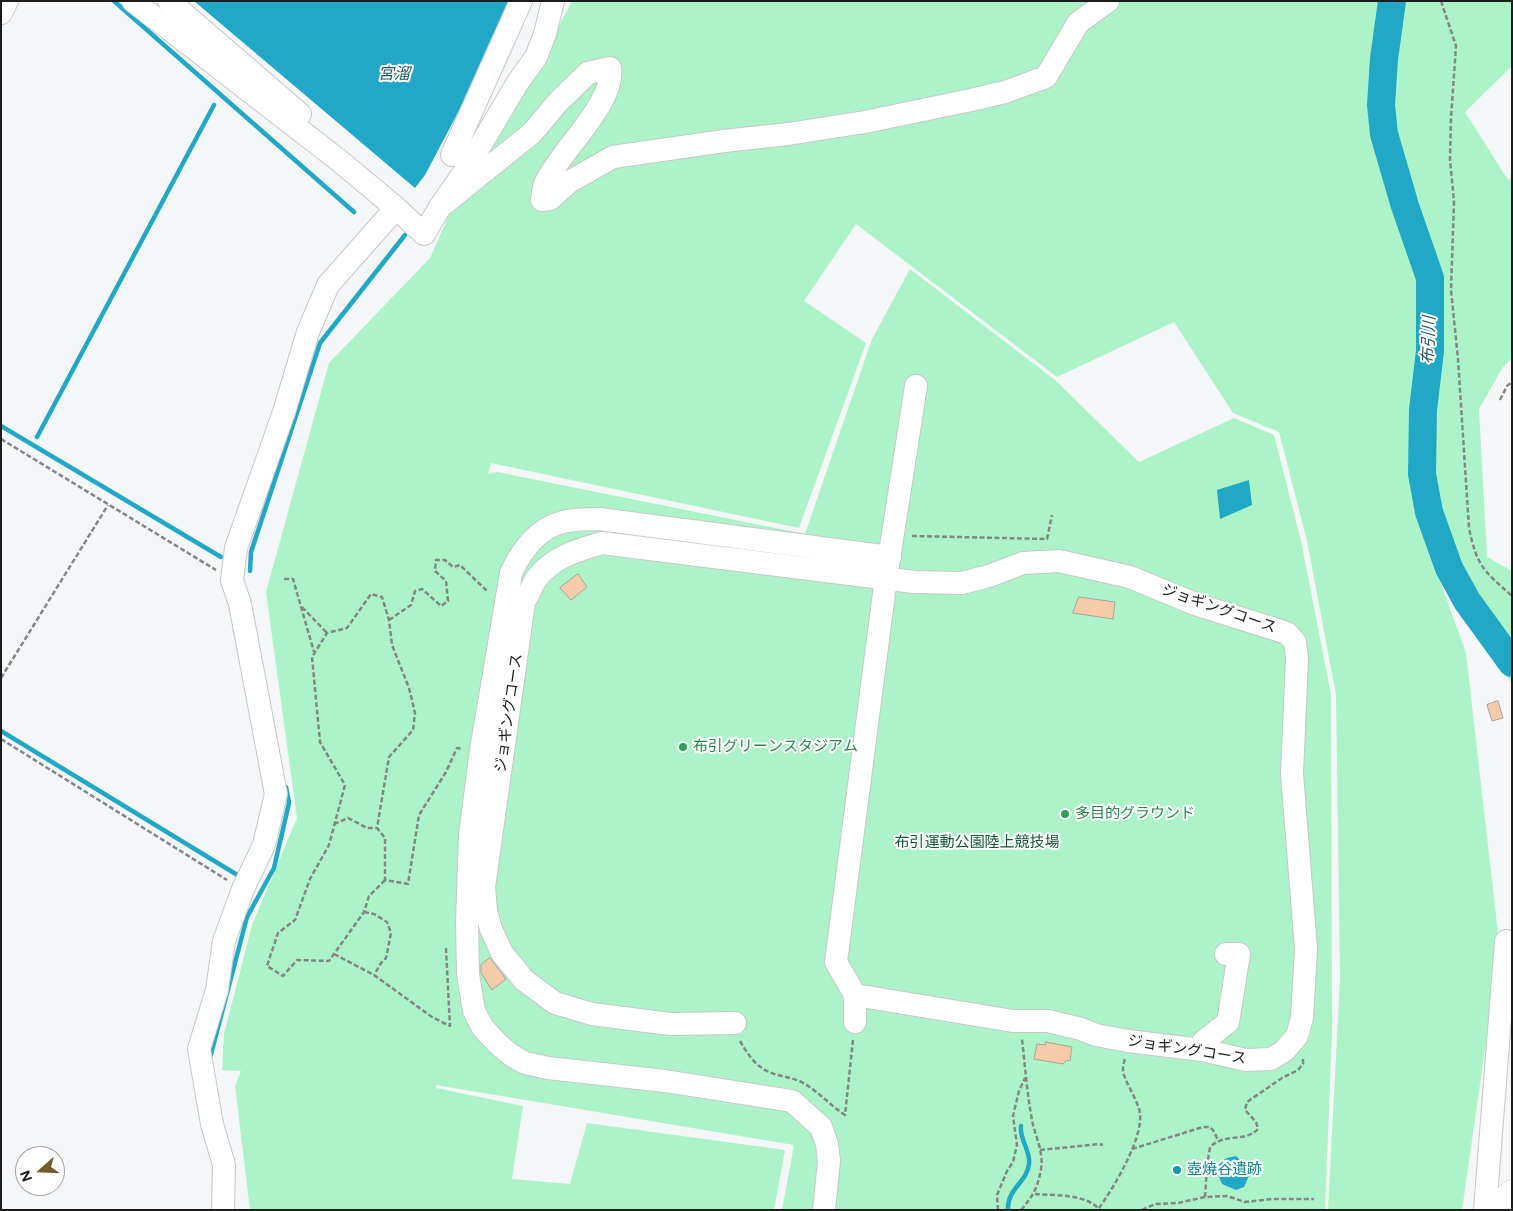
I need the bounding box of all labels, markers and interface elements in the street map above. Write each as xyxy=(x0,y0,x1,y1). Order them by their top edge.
water label: 宮溜 xyxy=(378,64,410,84)
water label: 布引川 xyxy=(1419,316,1439,364)
street label: ジョギングコース xyxy=(1159,581,1279,637)
street label: ジョギングコース xyxy=(492,652,526,774)
place label: 布引グリーンスタジアム xyxy=(693,738,858,756)
marker: 布引グリーンスタジアム xyxy=(677,741,689,753)
place label: 多目的グラウンド xyxy=(1075,805,1195,823)
marker: 多目的グラウンド xyxy=(1059,808,1071,820)
park label: 布引運動公園陸上競技場 xyxy=(895,834,1059,852)
street label: ジョギングコース xyxy=(1126,1032,1248,1068)
north arrow xyxy=(15,1146,65,1196)
place label: 壺焼谷遺跡 xyxy=(1187,1161,1262,1179)
marker: 壺焼谷遺跡 xyxy=(1171,1164,1183,1176)
text: N xyxy=(17,1168,36,1184)

